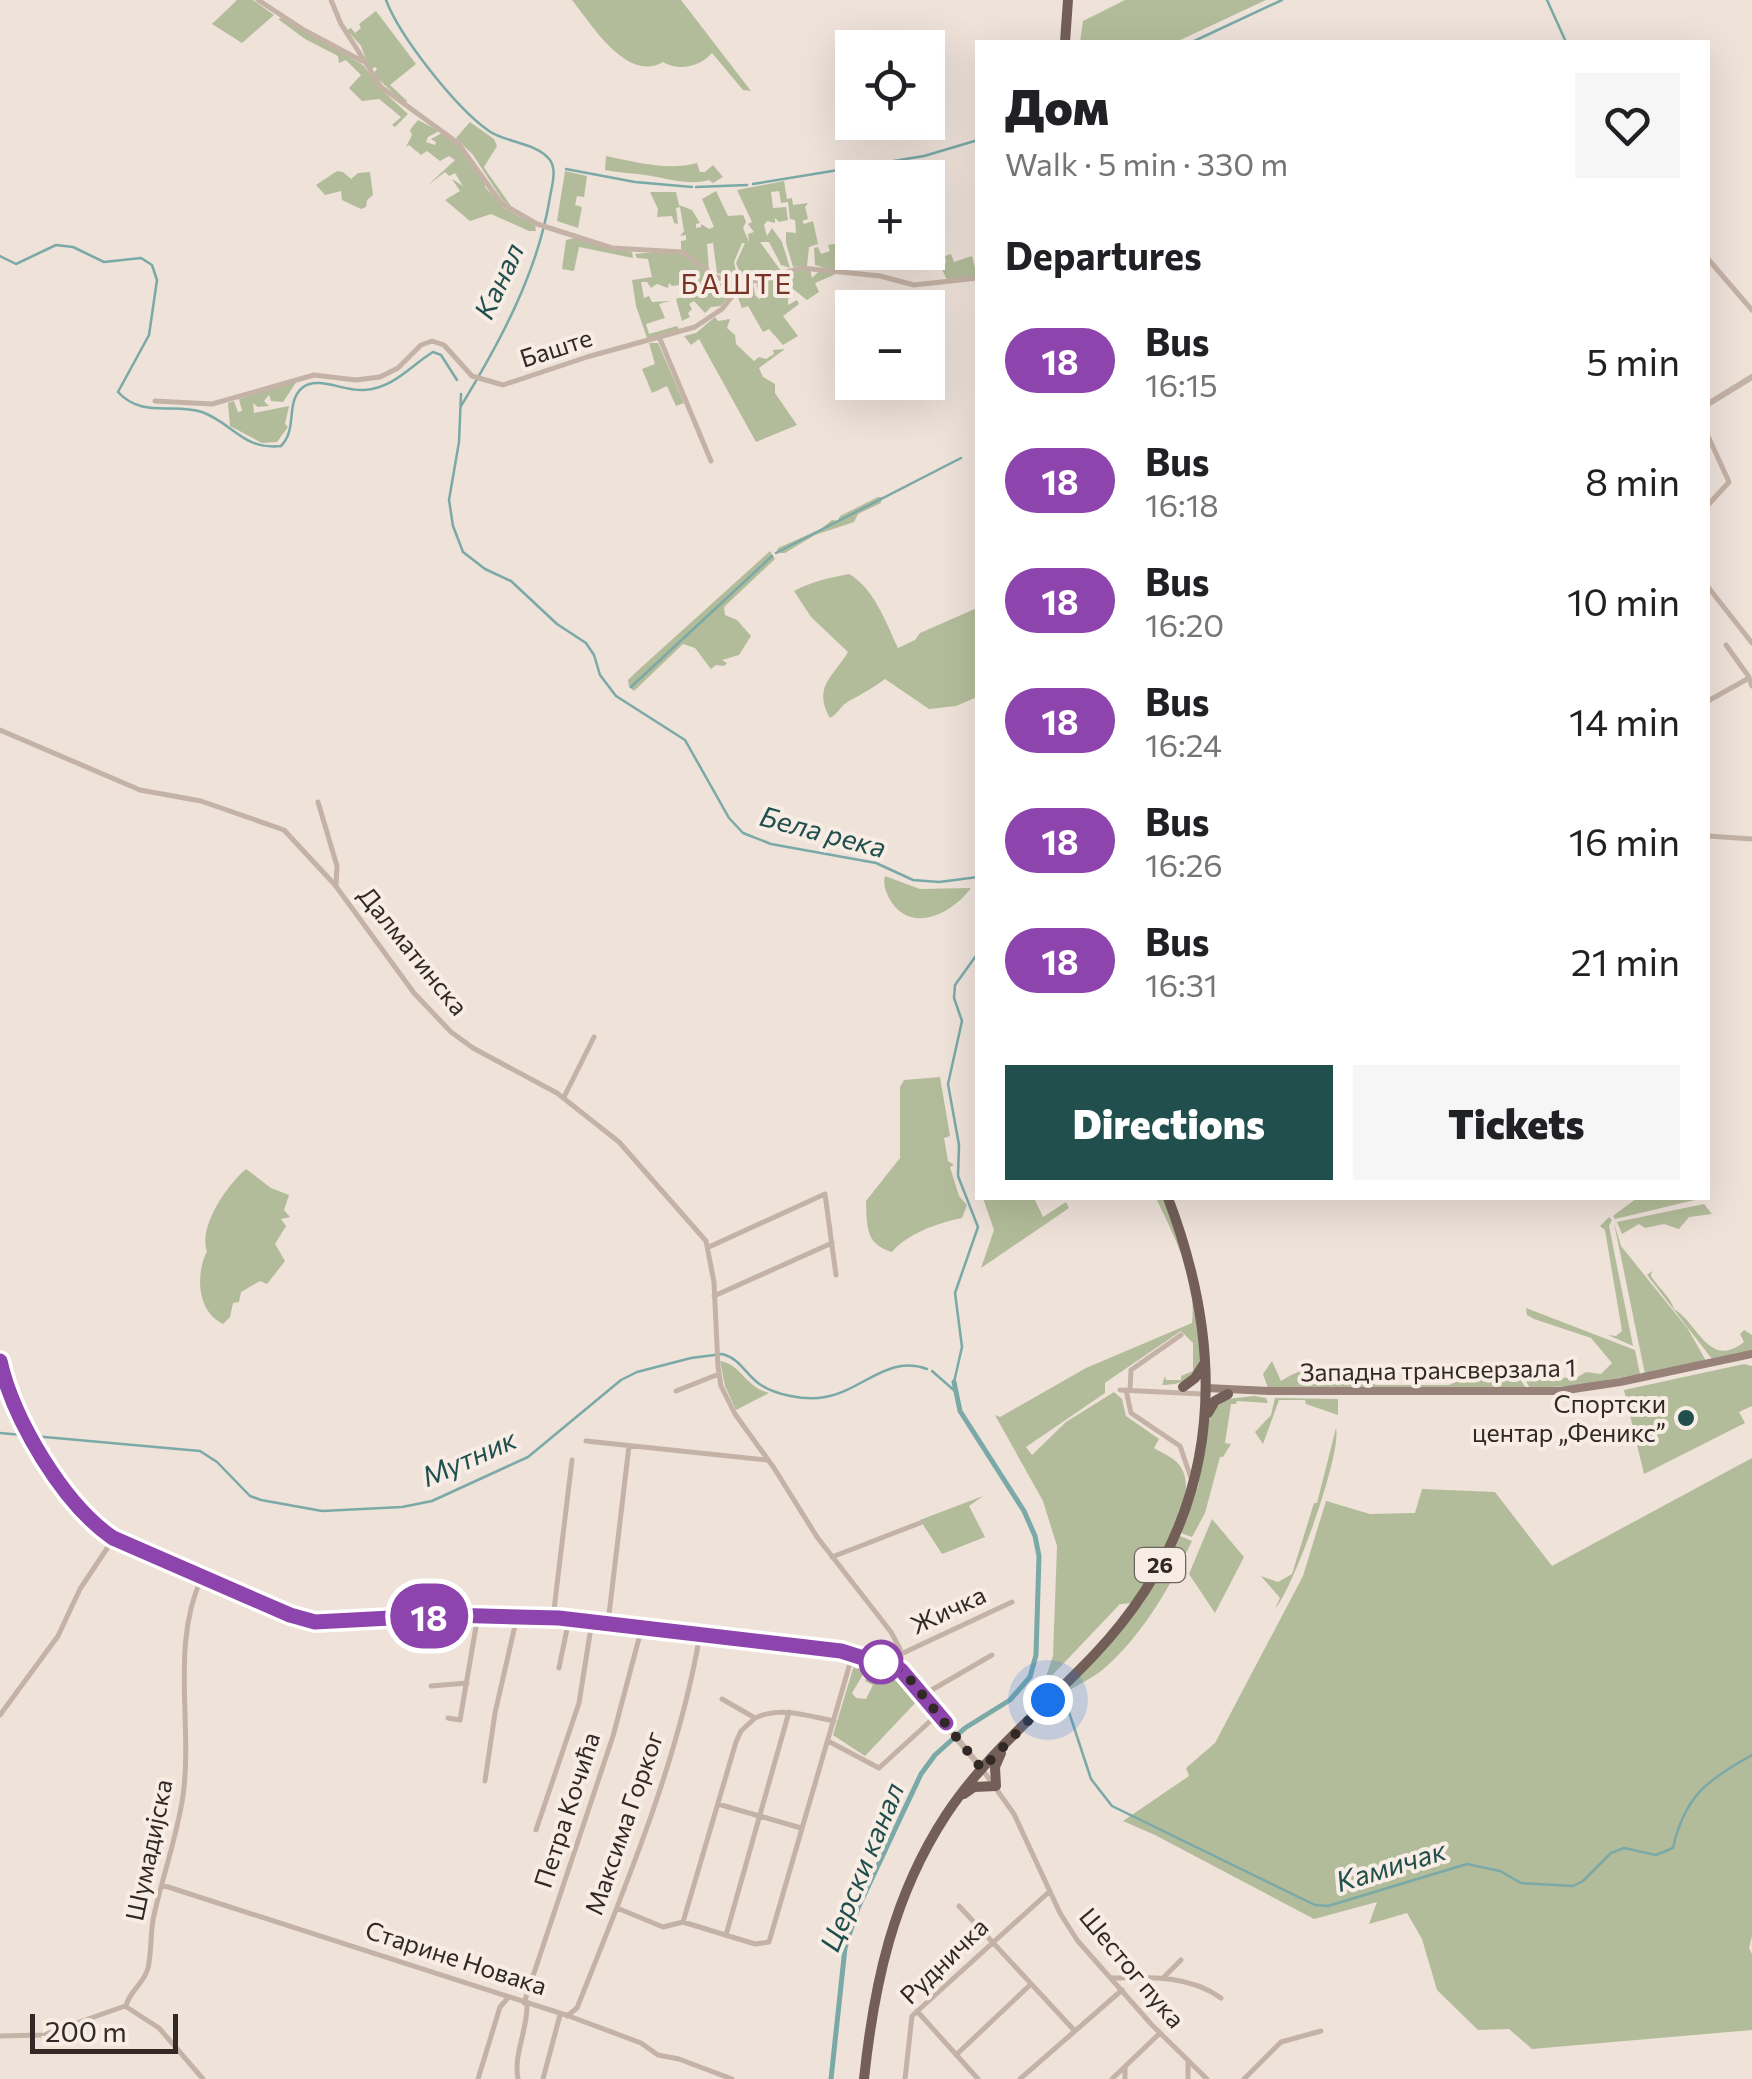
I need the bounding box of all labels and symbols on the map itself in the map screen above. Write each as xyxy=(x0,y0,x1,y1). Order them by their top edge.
water label: Канал xyxy=(466,237,530,324)
district label: БАШТЕ xyxy=(680,266,794,300)
street label: Баште xyxy=(516,321,596,373)
water label: Бела река xyxy=(757,798,890,864)
street label: Далматинска xyxy=(353,880,475,1021)
street label: Западна трансверзала 1 xyxy=(1300,1352,1576,1386)
place label: Спортски центар „Феникс” xyxy=(1472,1388,1666,1447)
marker: Спортски центар „Феникс” xyxy=(1675,1407,1697,1429)
water label: Мутник xyxy=(416,1421,522,1493)
road number: 26 xyxy=(1135,1548,1185,1582)
street label: Жичка xyxy=(905,1579,990,1640)
line badge: 18 xyxy=(384,1584,474,1648)
unlabelled marker xyxy=(860,1641,902,1683)
your location xyxy=(1023,1675,1073,1725)
street label: Максима Горког xyxy=(578,1727,669,1918)
street label: Петра Кочића xyxy=(527,1728,605,1891)
street label: Шумадијска xyxy=(118,1776,178,1923)
water label: Церски канал xyxy=(812,1777,910,1956)
water label: Камичак xyxy=(1331,1832,1451,1898)
street label: Шестог пука xyxy=(1074,1901,1192,2033)
street label: Рудничка xyxy=(893,1911,994,2009)
street label: Старине Новака xyxy=(362,1914,551,2000)
scale bar xyxy=(30,2009,178,2054)

